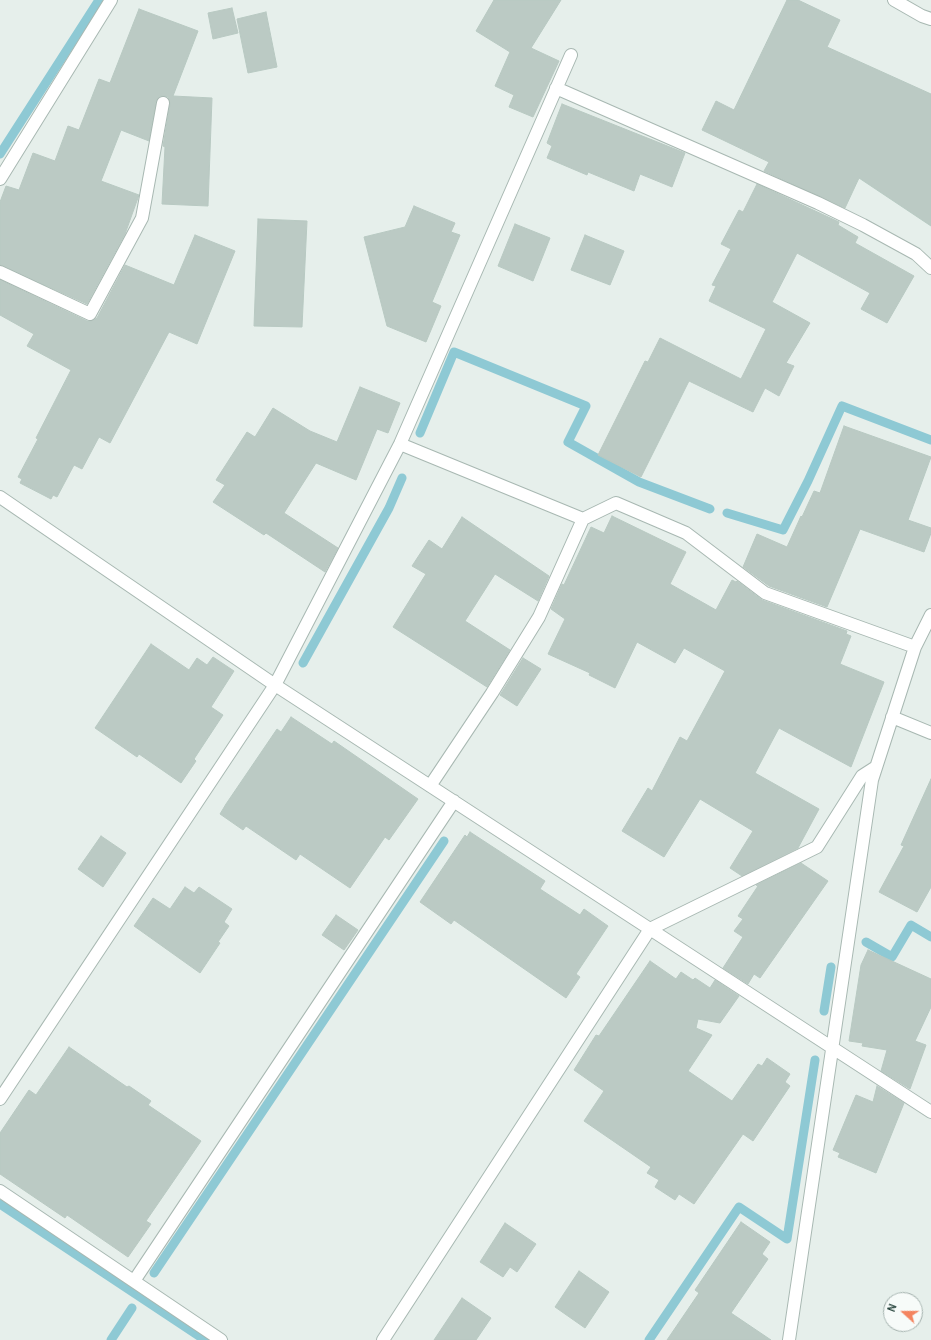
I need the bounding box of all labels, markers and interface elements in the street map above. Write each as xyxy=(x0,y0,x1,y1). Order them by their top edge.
north arrow xyxy=(883,1292,923,1332)
text: N xyxy=(885,1302,900,1314)

